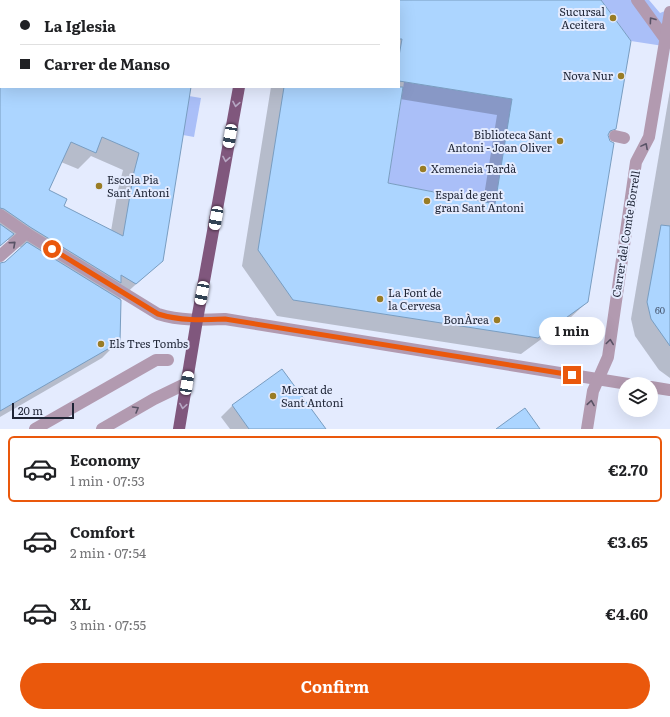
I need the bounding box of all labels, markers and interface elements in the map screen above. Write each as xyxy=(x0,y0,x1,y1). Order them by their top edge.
place label: Sucursal Aceitera xyxy=(559,3,605,32)
marker: Sucursal Aceitera xyxy=(608,13,618,23)
text: La Iglesia xyxy=(44,14,116,37)
one-way arrow xyxy=(649,17,656,24)
text: Carrer de Manso xyxy=(44,52,170,75)
place label: Nova Nur xyxy=(563,67,614,83)
marker: Nova Nur xyxy=(616,71,626,81)
one-way arrow xyxy=(232,101,241,107)
car xyxy=(222,123,238,149)
place label: Biblioteca Sant Antoni - Joan Oliver xyxy=(447,126,553,155)
marker: Biblioteca Sant Antoni - Joan Oliver xyxy=(555,136,565,146)
one-way arrow xyxy=(640,143,648,150)
one-way arrow xyxy=(222,156,231,163)
place label: Xemeneia Tardà xyxy=(431,160,516,176)
marker: Xemeneia Tardà xyxy=(418,164,428,174)
street label: Carrer del Comte Borrell xyxy=(607,169,643,298)
place label: Escola Pia Sant Antoni xyxy=(107,171,170,200)
marker: Escola Pia Sant Antoni xyxy=(94,181,104,191)
place label: Espai de gent gran Sant Antoni xyxy=(435,186,524,215)
marker: Espai de gent gran Sant Antoni xyxy=(422,196,432,206)
car xyxy=(208,205,224,231)
route start xyxy=(43,240,61,258)
one-way arrow xyxy=(8,242,15,249)
car xyxy=(194,280,210,306)
place label: La Font de la Cervesa xyxy=(388,284,442,313)
marker: La Font de la Cervesa xyxy=(375,294,385,304)
house number: 60 xyxy=(655,303,665,317)
place label: BonÀrea xyxy=(444,311,489,327)
marker: BonÀrea xyxy=(492,315,502,325)
callout: 1 min xyxy=(539,317,605,345)
text: 1 min xyxy=(555,321,589,340)
place label: Els Tres Tombs xyxy=(109,335,188,351)
marker: Els Tres Tombs xyxy=(96,339,106,349)
one-way arrow xyxy=(605,339,614,345)
route end xyxy=(563,366,581,384)
car xyxy=(179,370,195,396)
map controls xyxy=(618,377,658,417)
button: layers xyxy=(618,377,658,417)
place label: Mercat de Sant Antoni xyxy=(281,381,344,410)
marker: Mercat de Sant Antoni xyxy=(268,391,278,401)
one-way arrow xyxy=(586,400,595,406)
scale bar xyxy=(12,401,74,420)
text: 20 m xyxy=(18,402,43,418)
one-way arrow xyxy=(179,403,188,409)
one-way arrow xyxy=(132,407,139,414)
text: Economy xyxy=(70,448,140,471)
icon: car xyxy=(22,451,58,487)
text: €2.70 xyxy=(608,458,648,481)
text: 1 min · 07:53 xyxy=(70,471,145,490)
text: Comfort xyxy=(70,520,135,543)
icon: car xyxy=(22,523,58,559)
text: €3.65 xyxy=(607,530,648,553)
text: 2 min · 07:54 xyxy=(70,543,146,562)
text: XL xyxy=(70,592,91,615)
icon: car xyxy=(22,595,58,631)
text: €4.60 xyxy=(606,602,648,625)
text: 3 min · 07:55 xyxy=(70,615,146,634)
button: Confirm xyxy=(20,663,650,709)

